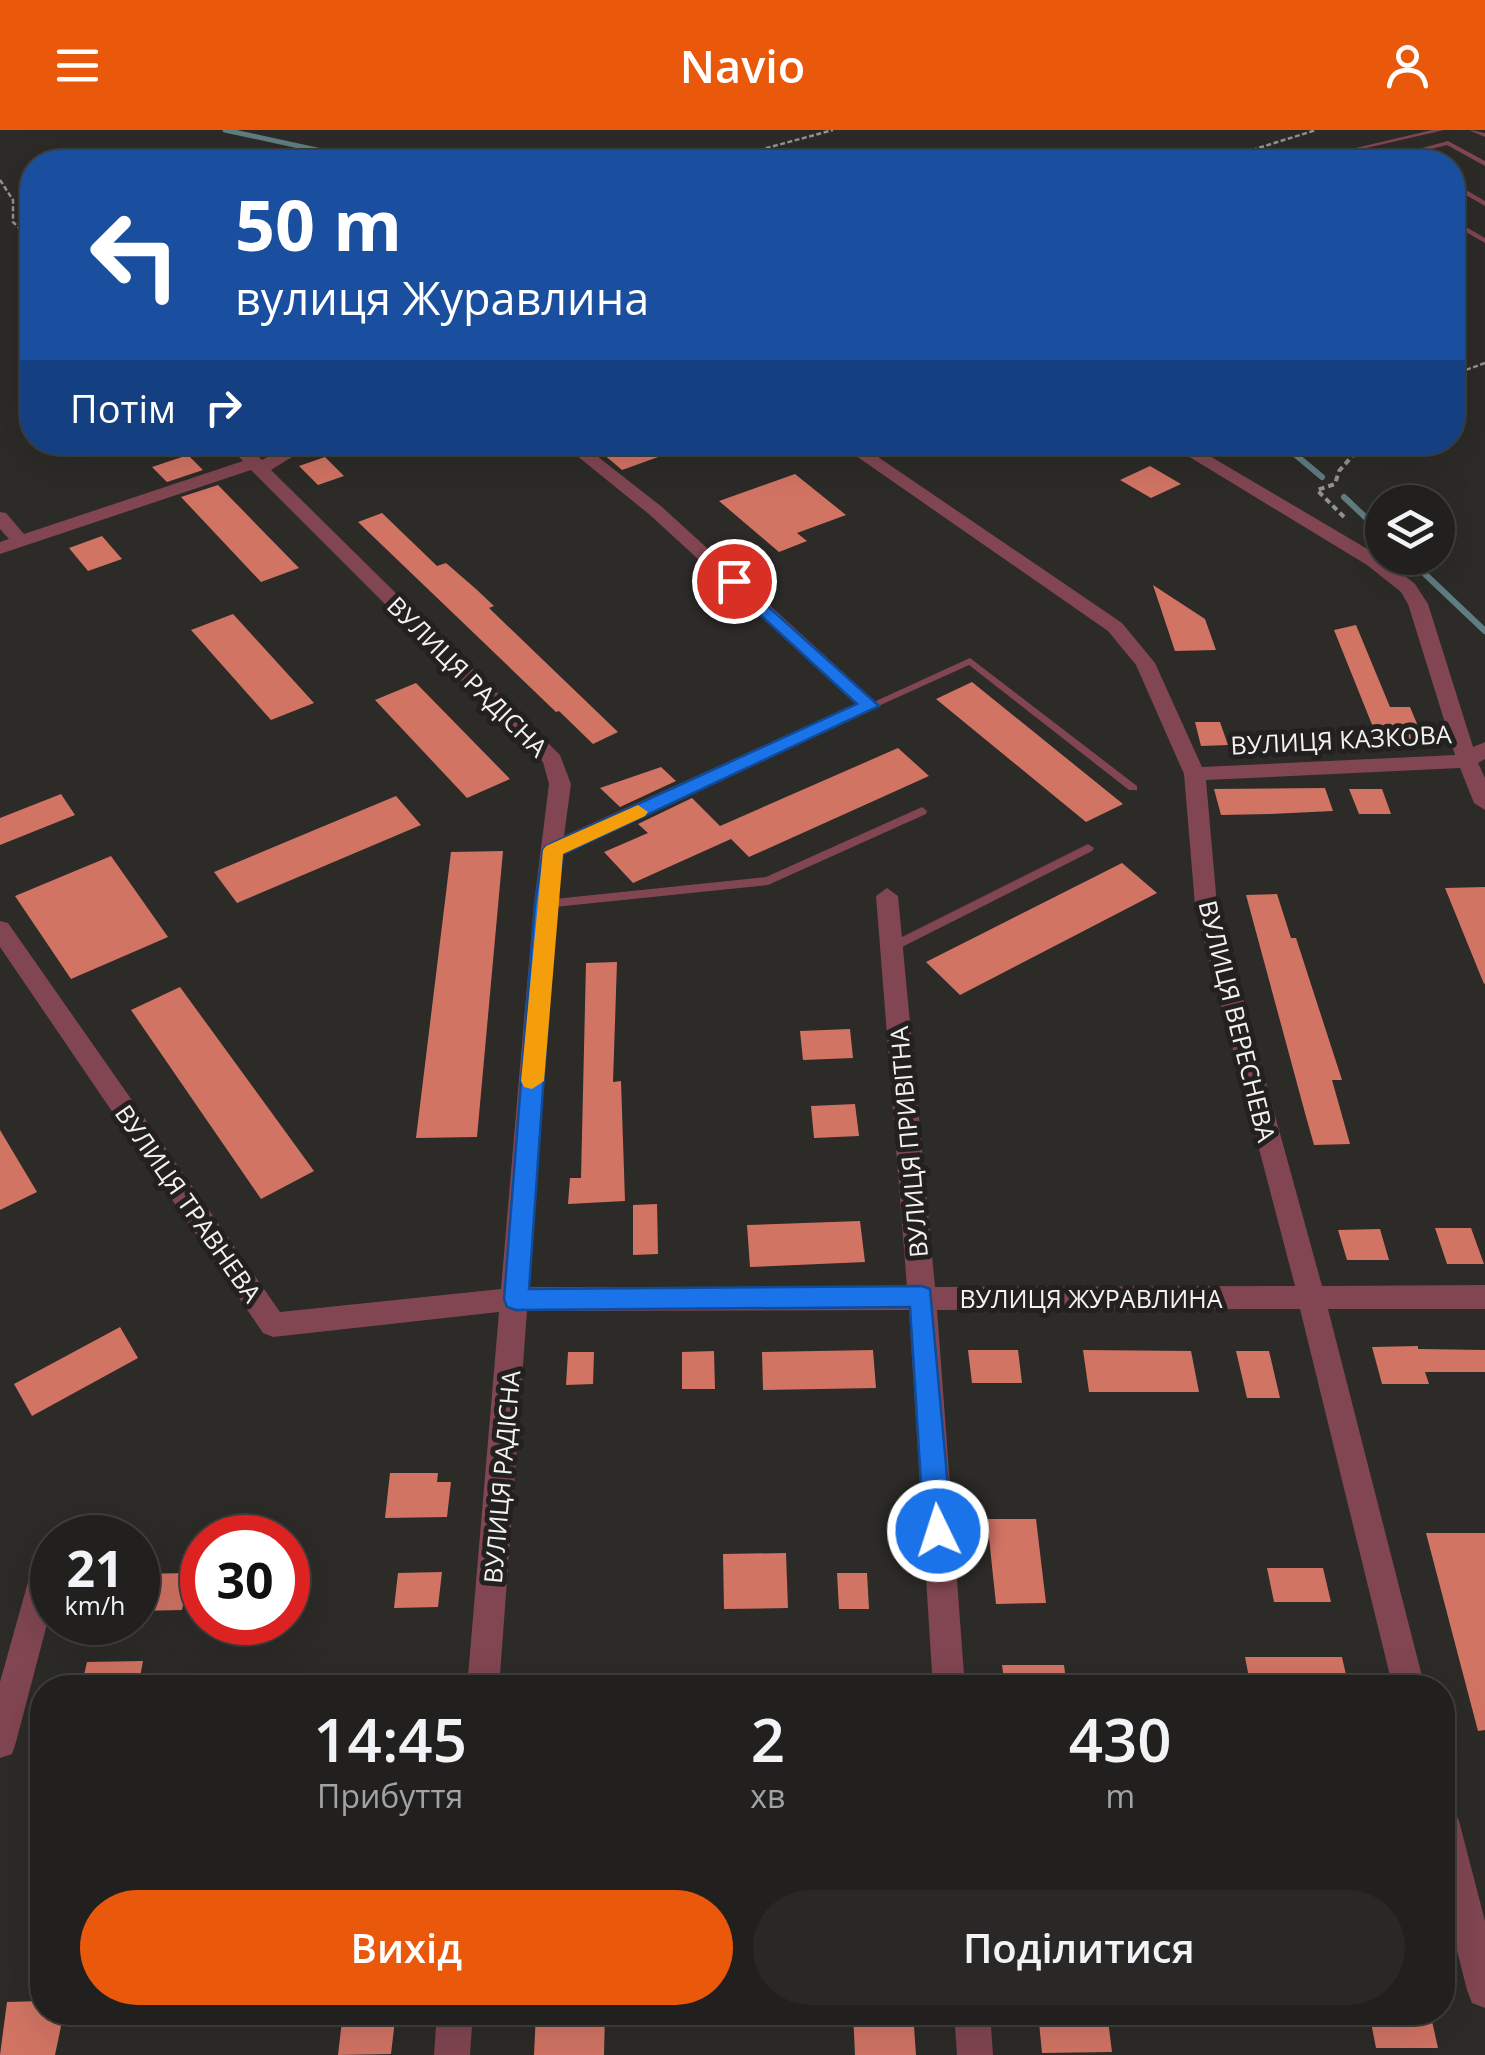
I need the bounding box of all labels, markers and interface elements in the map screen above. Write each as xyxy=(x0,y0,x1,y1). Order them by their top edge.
text: Navio xyxy=(680,35,805,96)
icon: menu xyxy=(50,38,105,93)
icon: person xyxy=(1380,38,1435,93)
text: 50 m xyxy=(235,176,402,272)
icon: left xyxy=(70,190,200,320)
text: вулиця Журавлина xyxy=(235,267,649,328)
icon: right xyxy=(196,380,251,435)
text: Потім xyxy=(70,382,176,434)
map controls xyxy=(1365,485,1455,575)
button: layers xyxy=(1365,485,1455,575)
pin xyxy=(692,539,777,624)
icon: arrive xyxy=(707,554,762,609)
street label: ВУЛИЦЯ РАДІСНА xyxy=(380,588,556,764)
street label: ВУЛИЦЯ КАЗКОВА xyxy=(1230,716,1453,762)
street label: ВУЛИЦЯ ВЕРЕСНЕВА xyxy=(1192,897,1285,1146)
street label: ВУЛИЦЯ ПРИВІТНА xyxy=(881,1025,935,1259)
street label: ВУЛИЦЯ ТРАВНЕВА xyxy=(108,1097,270,1309)
street label: ВУЛИЦЯ ЖУРАВЛИНА xyxy=(959,1281,1223,1315)
street label: ВУЛИЦЯ РАДІСНА xyxy=(475,1369,527,1585)
position arrow xyxy=(886,1479,990,1583)
speed limit sign: 30 xyxy=(180,1515,310,1645)
text: 21 xyxy=(66,1534,124,1602)
text: km/h xyxy=(65,1588,125,1622)
text: 14:45 xyxy=(313,1698,467,1780)
text: 2 xyxy=(751,1698,785,1780)
text: 430 xyxy=(1069,1698,1172,1780)
text: Прибуття xyxy=(317,1774,463,1817)
text: хв xyxy=(750,1774,785,1817)
text: m xyxy=(1105,1774,1135,1817)
button: Вихід xyxy=(80,1890,733,2005)
button: Поділитися xyxy=(753,1890,1405,2005)

